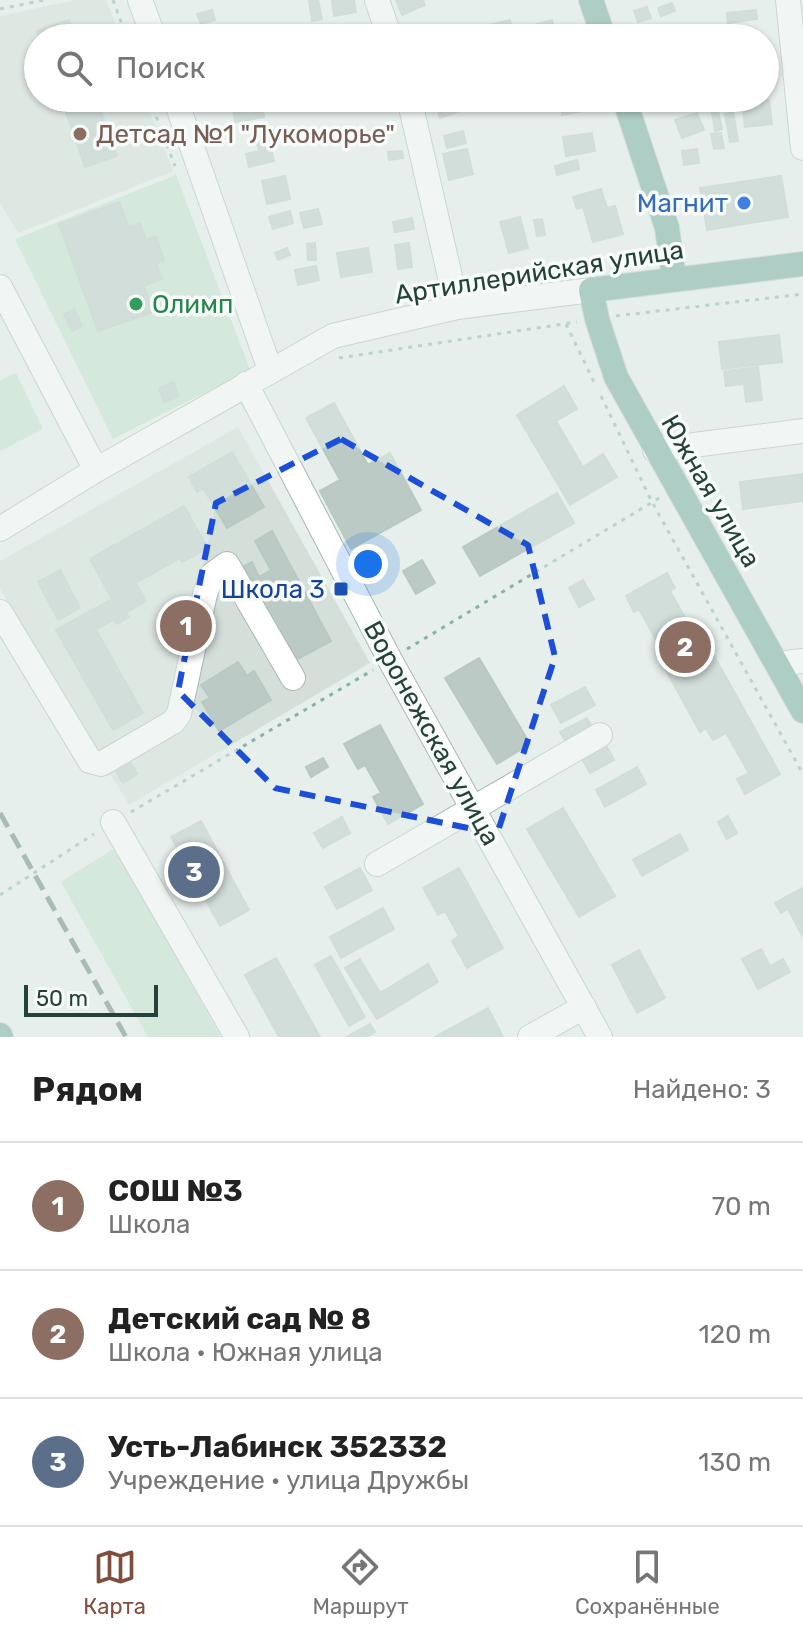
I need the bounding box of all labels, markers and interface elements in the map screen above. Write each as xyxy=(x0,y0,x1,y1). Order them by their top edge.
search box xyxy=(24,24,779,112)
icon: search xyxy=(52,46,96,90)
text: Поиск xyxy=(116,50,206,86)
place label: Детсад №1 "Лукоморье" xyxy=(96,119,395,150)
marker: Детсад №1 "Лукоморье" xyxy=(71,125,89,143)
place label: Магнит xyxy=(637,188,728,219)
marker: Магнит xyxy=(735,194,753,212)
street label: Артиллерийская улица xyxy=(392,234,686,311)
place label: Олимп xyxy=(152,289,233,320)
marker: Олимп xyxy=(127,295,145,313)
street label: Южная улица xyxy=(654,409,767,573)
your location xyxy=(348,544,388,584)
place label: Школа 3 xyxy=(221,574,325,605)
marker: Школа 3 xyxy=(332,580,350,598)
pin: 1 xyxy=(160,596,212,656)
street label: Воронежская улица xyxy=(357,616,506,851)
pin: 2 xyxy=(659,617,711,677)
pin: 3 xyxy=(168,842,220,902)
scale bar xyxy=(24,981,158,1017)
text: 50 m xyxy=(36,985,88,1012)
text: Рядом xyxy=(32,1069,143,1110)
text: Найдено: 3 xyxy=(633,1074,771,1105)
text: СОШ №3 xyxy=(108,1173,243,1209)
text: 1 xyxy=(52,1191,64,1222)
text: 70 m xyxy=(712,1191,771,1222)
text: Школа xyxy=(108,1209,190,1240)
text: Детский сад № 8 xyxy=(108,1301,371,1337)
text: 2 xyxy=(50,1319,66,1350)
text: 120 m xyxy=(699,1319,771,1350)
text: Школа · Южная улица xyxy=(108,1337,383,1368)
text: Усть-Лабинск 352332 xyxy=(108,1429,447,1465)
text: 3 xyxy=(49,1447,67,1478)
text: 130 m xyxy=(698,1447,771,1478)
text: Учреждение · улица Дружбы xyxy=(108,1465,469,1496)
tab: Карта xyxy=(83,1545,146,1620)
tab: Маршрут xyxy=(312,1545,408,1620)
tab: Сохранённые xyxy=(575,1545,720,1620)

